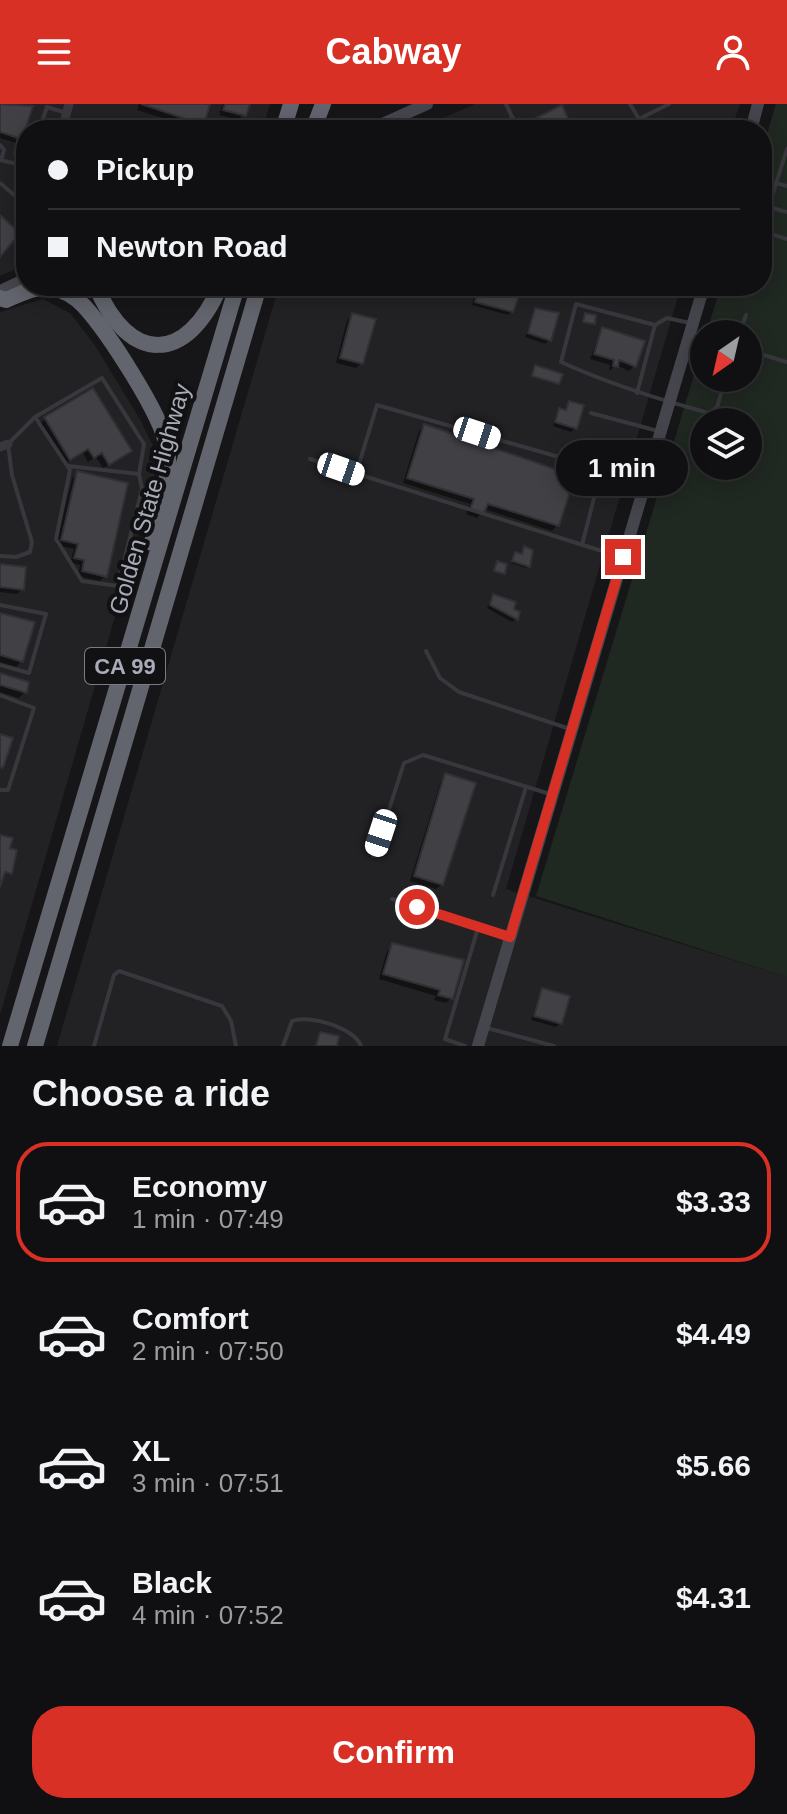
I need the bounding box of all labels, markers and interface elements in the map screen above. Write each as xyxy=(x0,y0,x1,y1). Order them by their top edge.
icon: menu xyxy=(32,30,76,74)
icon: person xyxy=(711,30,755,74)
text: Cabway xyxy=(325,31,462,72)
text: Pickup xyxy=(96,153,194,186)
text: Newton Road xyxy=(96,230,288,263)
north arrow xyxy=(690,320,762,392)
map controls xyxy=(690,320,762,480)
street label: Golden State Highway xyxy=(104,380,195,617)
button: layers xyxy=(690,408,762,480)
car xyxy=(450,414,504,452)
callout: 1 min xyxy=(557,441,689,497)
car xyxy=(314,450,368,488)
text: 1 min xyxy=(588,453,656,483)
route end xyxy=(605,539,641,575)
road number: CA 99 xyxy=(85,648,165,684)
car xyxy=(362,806,400,860)
route start xyxy=(399,889,435,925)
text: Choose a ride xyxy=(32,1073,270,1114)
icon: car xyxy=(36,1166,108,1238)
text: Economy xyxy=(132,1170,267,1203)
text: $3.33 xyxy=(676,1185,751,1218)
text: 1 min · 07:49 xyxy=(132,1204,284,1234)
icon: car xyxy=(36,1298,108,1370)
text: Comfort xyxy=(132,1302,249,1335)
text: $4.49 xyxy=(676,1317,751,1350)
text: 2 min · 07:50 xyxy=(132,1336,284,1366)
icon: car xyxy=(36,1430,108,1502)
text: XL xyxy=(132,1434,170,1467)
text: $5.66 xyxy=(676,1449,751,1482)
text: 3 min · 07:51 xyxy=(132,1468,284,1498)
icon: car xyxy=(36,1562,108,1634)
text: Black xyxy=(132,1566,212,1599)
text: $4.31 xyxy=(676,1581,751,1614)
text: 4 min · 07:52 xyxy=(132,1600,284,1630)
button: Confirm xyxy=(32,1706,755,1798)

